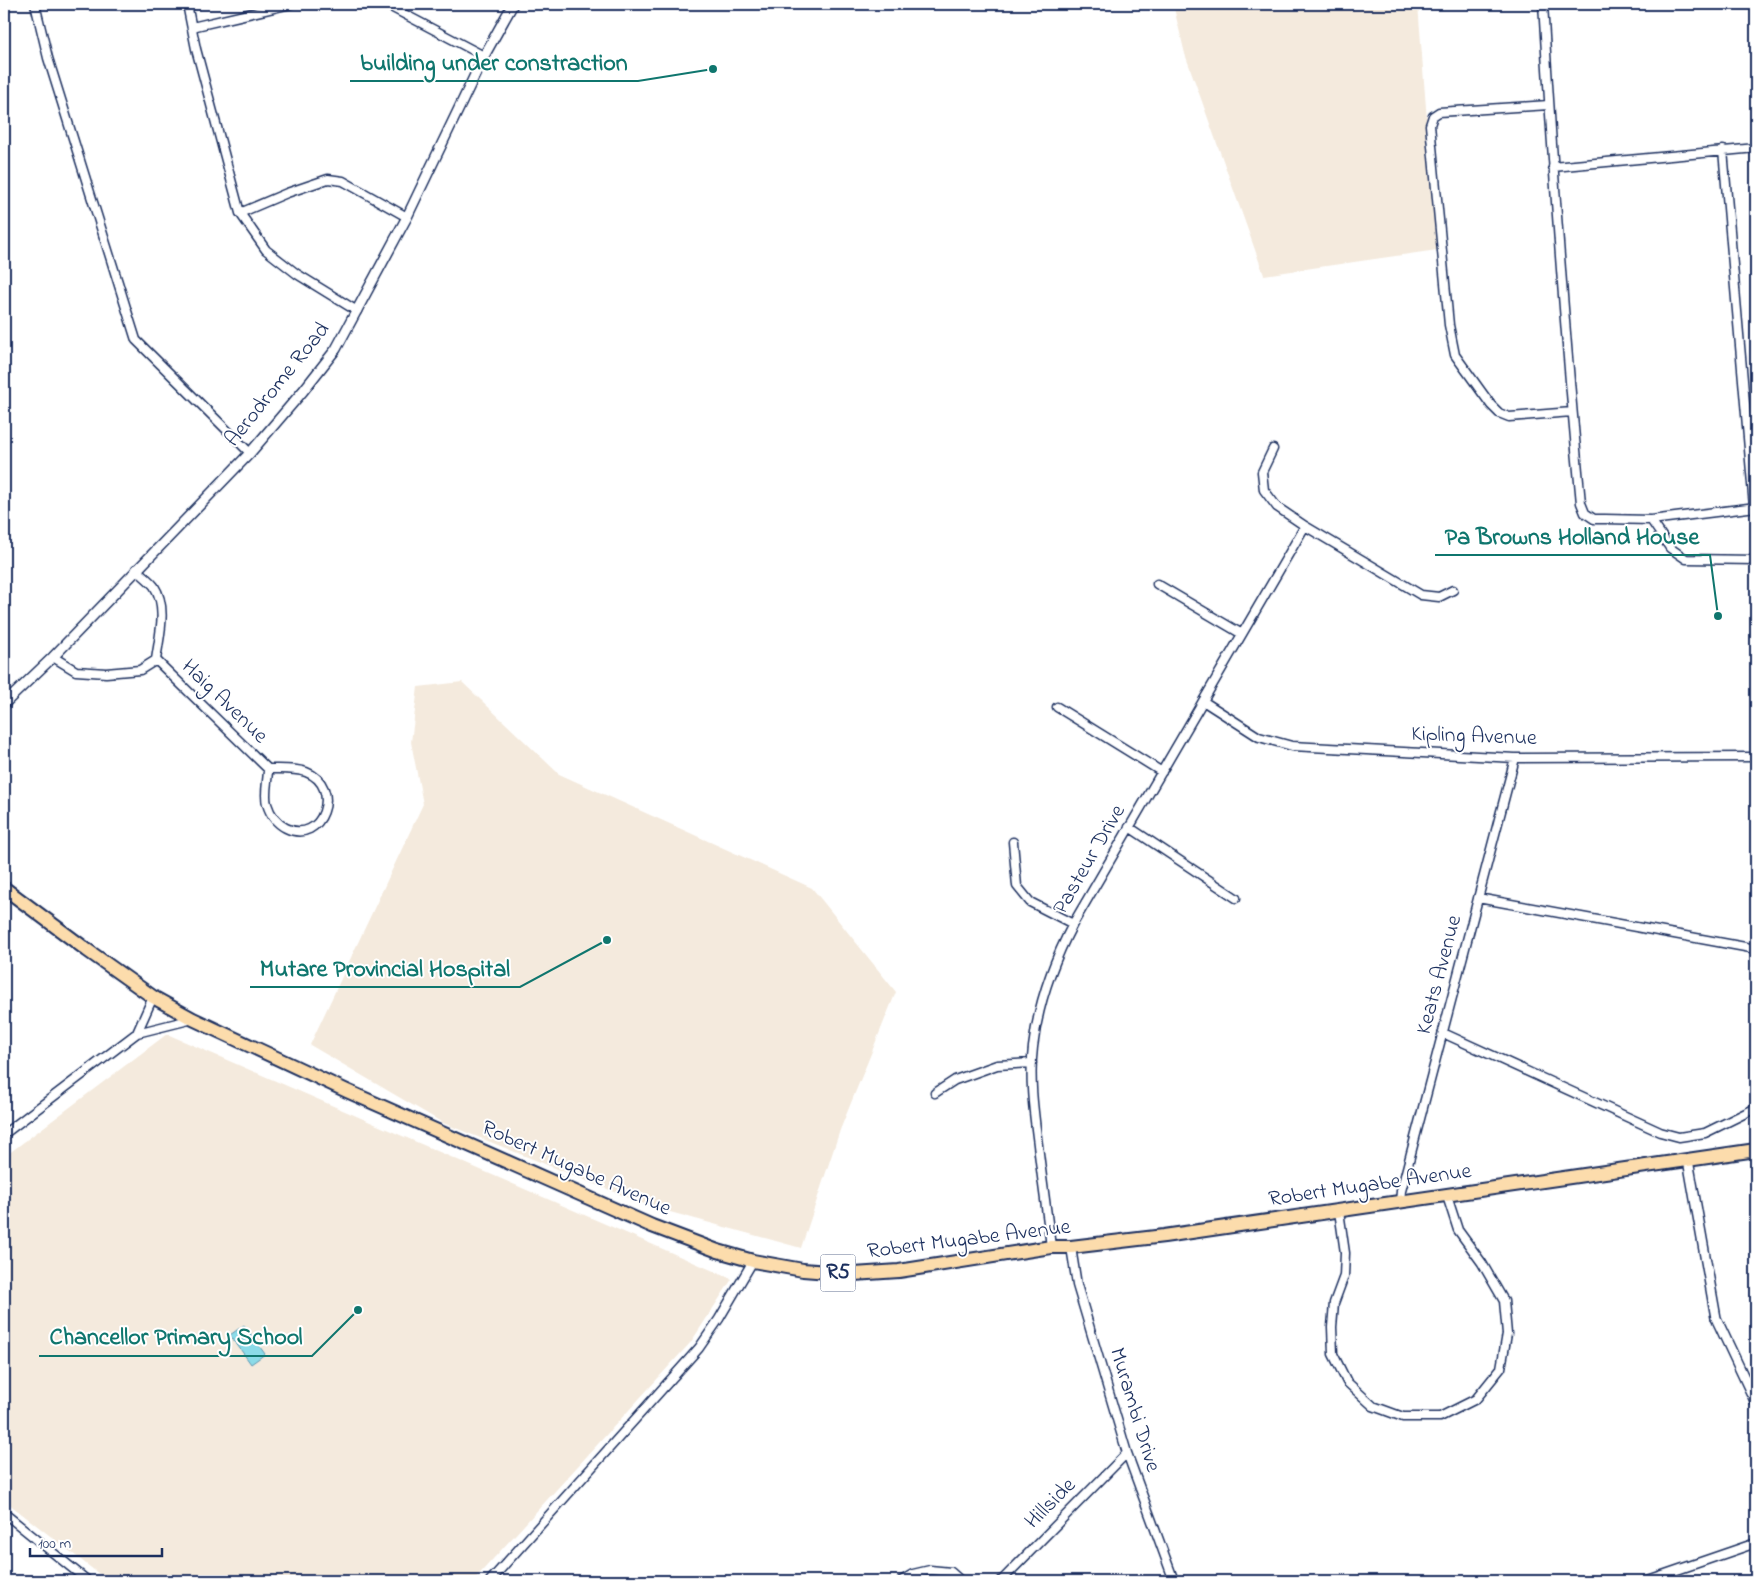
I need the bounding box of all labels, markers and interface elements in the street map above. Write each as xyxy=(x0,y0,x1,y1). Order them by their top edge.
callout: building under constraction xyxy=(350,42,638,81)
text: building under constraction xyxy=(360,47,628,83)
street label: Aerodrome Road xyxy=(218,316,338,454)
callout: Pa Browns Holland House xyxy=(1435,516,1710,555)
text: Pa Browns Holland House xyxy=(1445,521,1700,556)
street label: Haig Avenue xyxy=(173,652,275,752)
street label: Kipling Avenue xyxy=(1411,719,1537,756)
street label: Pasteur Drive xyxy=(1046,799,1135,921)
street label: Keats Avenue xyxy=(1409,912,1471,1038)
callout: Mutare Provincial Hospital xyxy=(250,948,520,987)
text: Mutare Provincial Hospital xyxy=(260,953,510,988)
street label: Robert Mugabe Avenue xyxy=(476,1113,676,1226)
street label: Robert Mugabe Avenue xyxy=(1266,1156,1474,1217)
street label: Robert Mugabe Avenue xyxy=(866,1212,1073,1269)
road number: R5 xyxy=(820,1254,856,1292)
callout: Chancellor Primary School xyxy=(39,1317,312,1356)
text: Chancellor Primary School xyxy=(49,1321,303,1357)
street label: Murambi Drive xyxy=(1100,1344,1168,1476)
street label: Hillside xyxy=(1018,1471,1084,1537)
scale bar xyxy=(30,1525,162,1557)
text: 100 m xyxy=(38,1533,71,1555)

